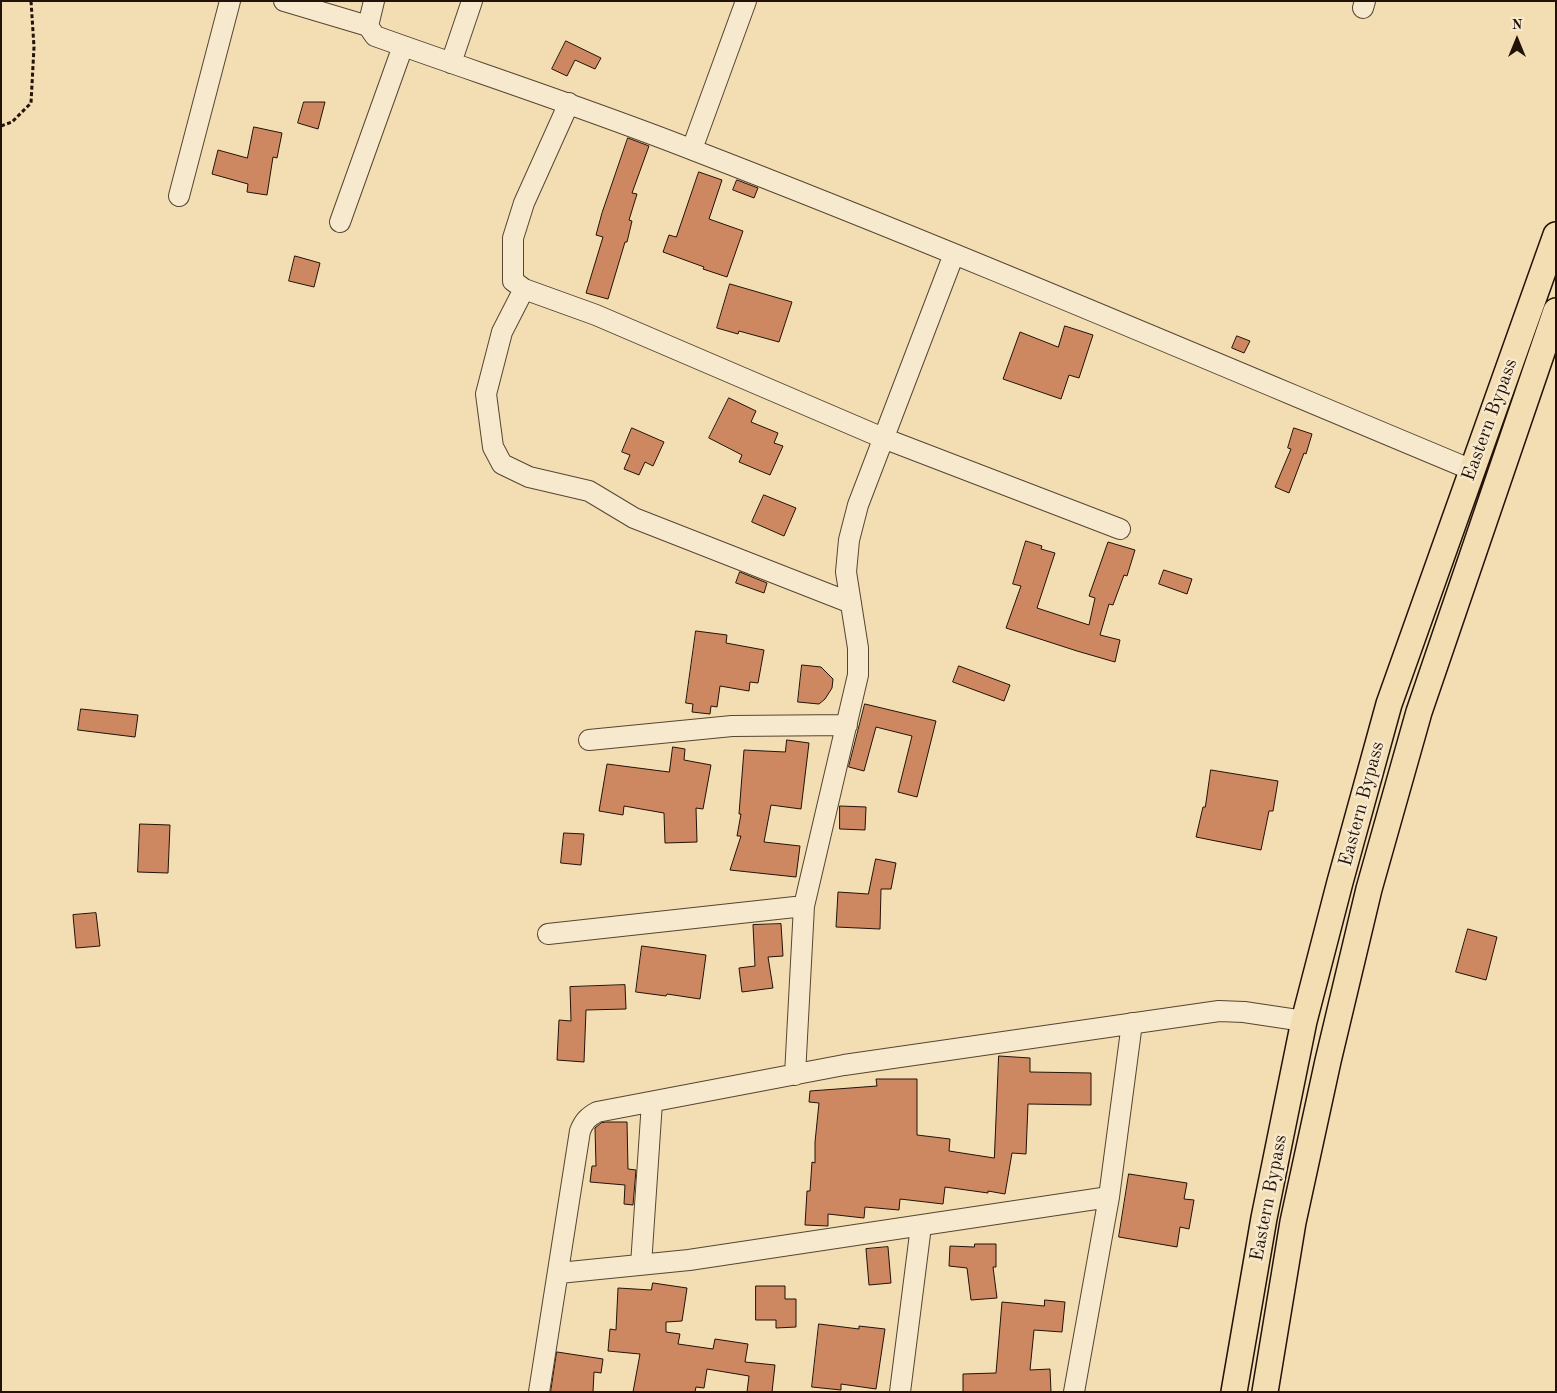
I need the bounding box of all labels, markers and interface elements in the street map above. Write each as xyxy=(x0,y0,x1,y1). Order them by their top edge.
north arrow xyxy=(1492,15,1542,65)
text: N xyxy=(1512,18,1522,32)
street label: Eastern Bypass xyxy=(1457,356,1523,484)
street label: Eastern Bypass xyxy=(1334,739,1390,869)
street label: Eastern Bypass xyxy=(1246,1133,1292,1263)

